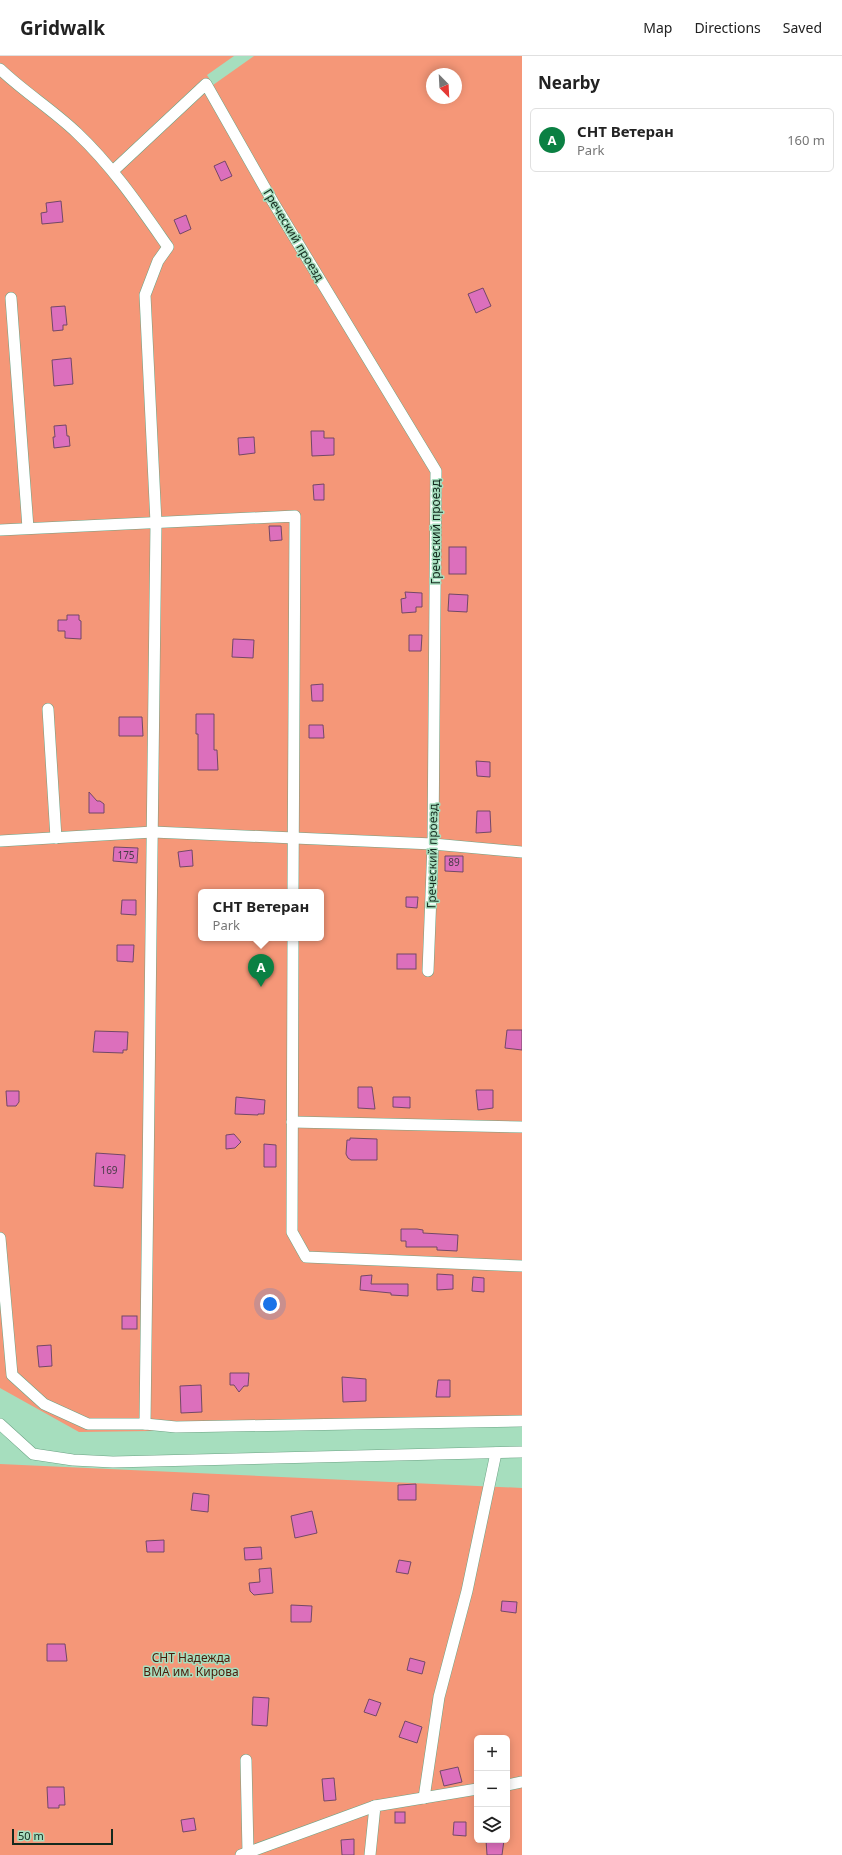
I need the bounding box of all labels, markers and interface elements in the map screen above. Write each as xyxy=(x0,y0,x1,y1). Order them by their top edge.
text: Gridwalk xyxy=(20,15,105,41)
text: Map xyxy=(643,18,672,37)
text: Directions xyxy=(694,18,761,37)
text: Saved xyxy=(783,18,822,37)
north arrow xyxy=(426,68,462,104)
text: Nearby xyxy=(538,71,600,94)
text: СНТ Ветеран xyxy=(577,121,674,141)
text: A xyxy=(548,131,557,149)
text: 160 m xyxy=(787,131,825,149)
text: Park xyxy=(577,141,604,159)
street label: Греческий проезд xyxy=(260,186,329,285)
street label: Греческий проезд xyxy=(427,479,444,584)
street label: Греческий проезд xyxy=(423,803,441,909)
house number: 175 xyxy=(117,848,135,862)
house number: 89 xyxy=(448,855,460,869)
popup xyxy=(198,889,324,941)
text: СНТ Ветеран xyxy=(213,896,309,916)
text: Park xyxy=(213,916,240,934)
pin: A xyxy=(248,954,274,987)
house number: 169 xyxy=(100,1163,118,1177)
your location xyxy=(260,1294,280,1314)
park label: СНТ Надежда ВМА им. Кирова xyxy=(143,1649,239,1680)
map controls xyxy=(474,1735,510,1843)
button: + xyxy=(474,1735,510,1771)
button: − xyxy=(474,1771,510,1807)
button: layers xyxy=(474,1807,510,1843)
scale bar xyxy=(12,1827,113,1846)
text: 50 m xyxy=(18,1828,44,1843)

